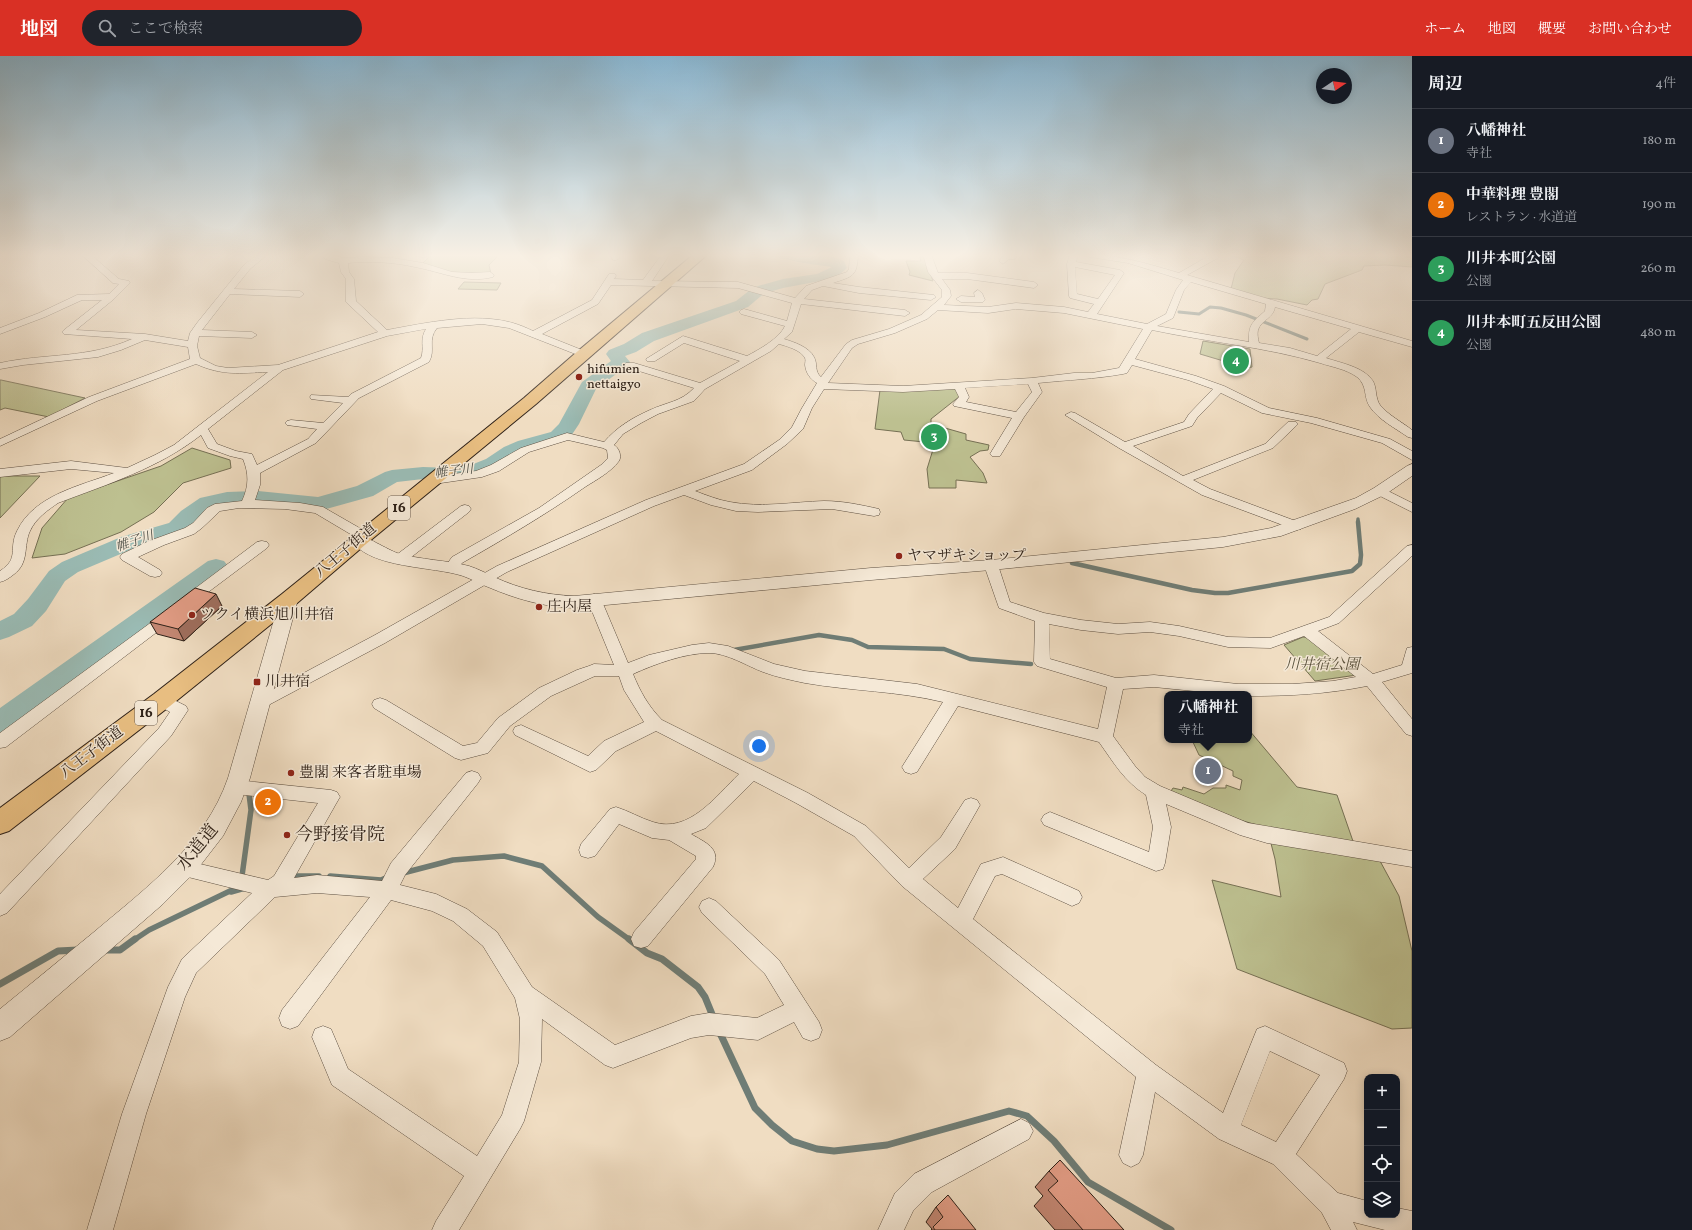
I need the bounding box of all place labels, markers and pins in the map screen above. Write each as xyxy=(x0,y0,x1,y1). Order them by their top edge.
pin: 4 xyxy=(1223,346,1249,376)
place label: hifumien nettaigyo xyxy=(587,361,641,394)
marker: hifumien nettaigyo xyxy=(574,372,584,382)
pin: 3 xyxy=(921,422,947,452)
place label: ヤマザキショップ xyxy=(907,546,1027,567)
marker: ヤマザキショップ xyxy=(894,551,904,561)
place label: 庄内屋 xyxy=(547,597,592,618)
marker: 庄内屋 xyxy=(534,602,544,612)
place label: ツクイ横浜旭川井宿 xyxy=(200,605,334,626)
marker: ツクイ横浜旭川井宿 xyxy=(187,610,197,620)
place label: 川井宿 xyxy=(265,672,310,693)
marker: 川井宿 xyxy=(252,677,262,687)
pin: 1 xyxy=(1195,756,1221,786)
place label: 豊閣 来客者駐車場 xyxy=(299,763,422,784)
marker: 豊閣 来客者駐車場 xyxy=(286,768,296,778)
pin: 2 xyxy=(255,787,281,817)
place label: 今野接骨院 xyxy=(295,823,385,848)
marker: 今野接骨院 xyxy=(282,830,292,840)

